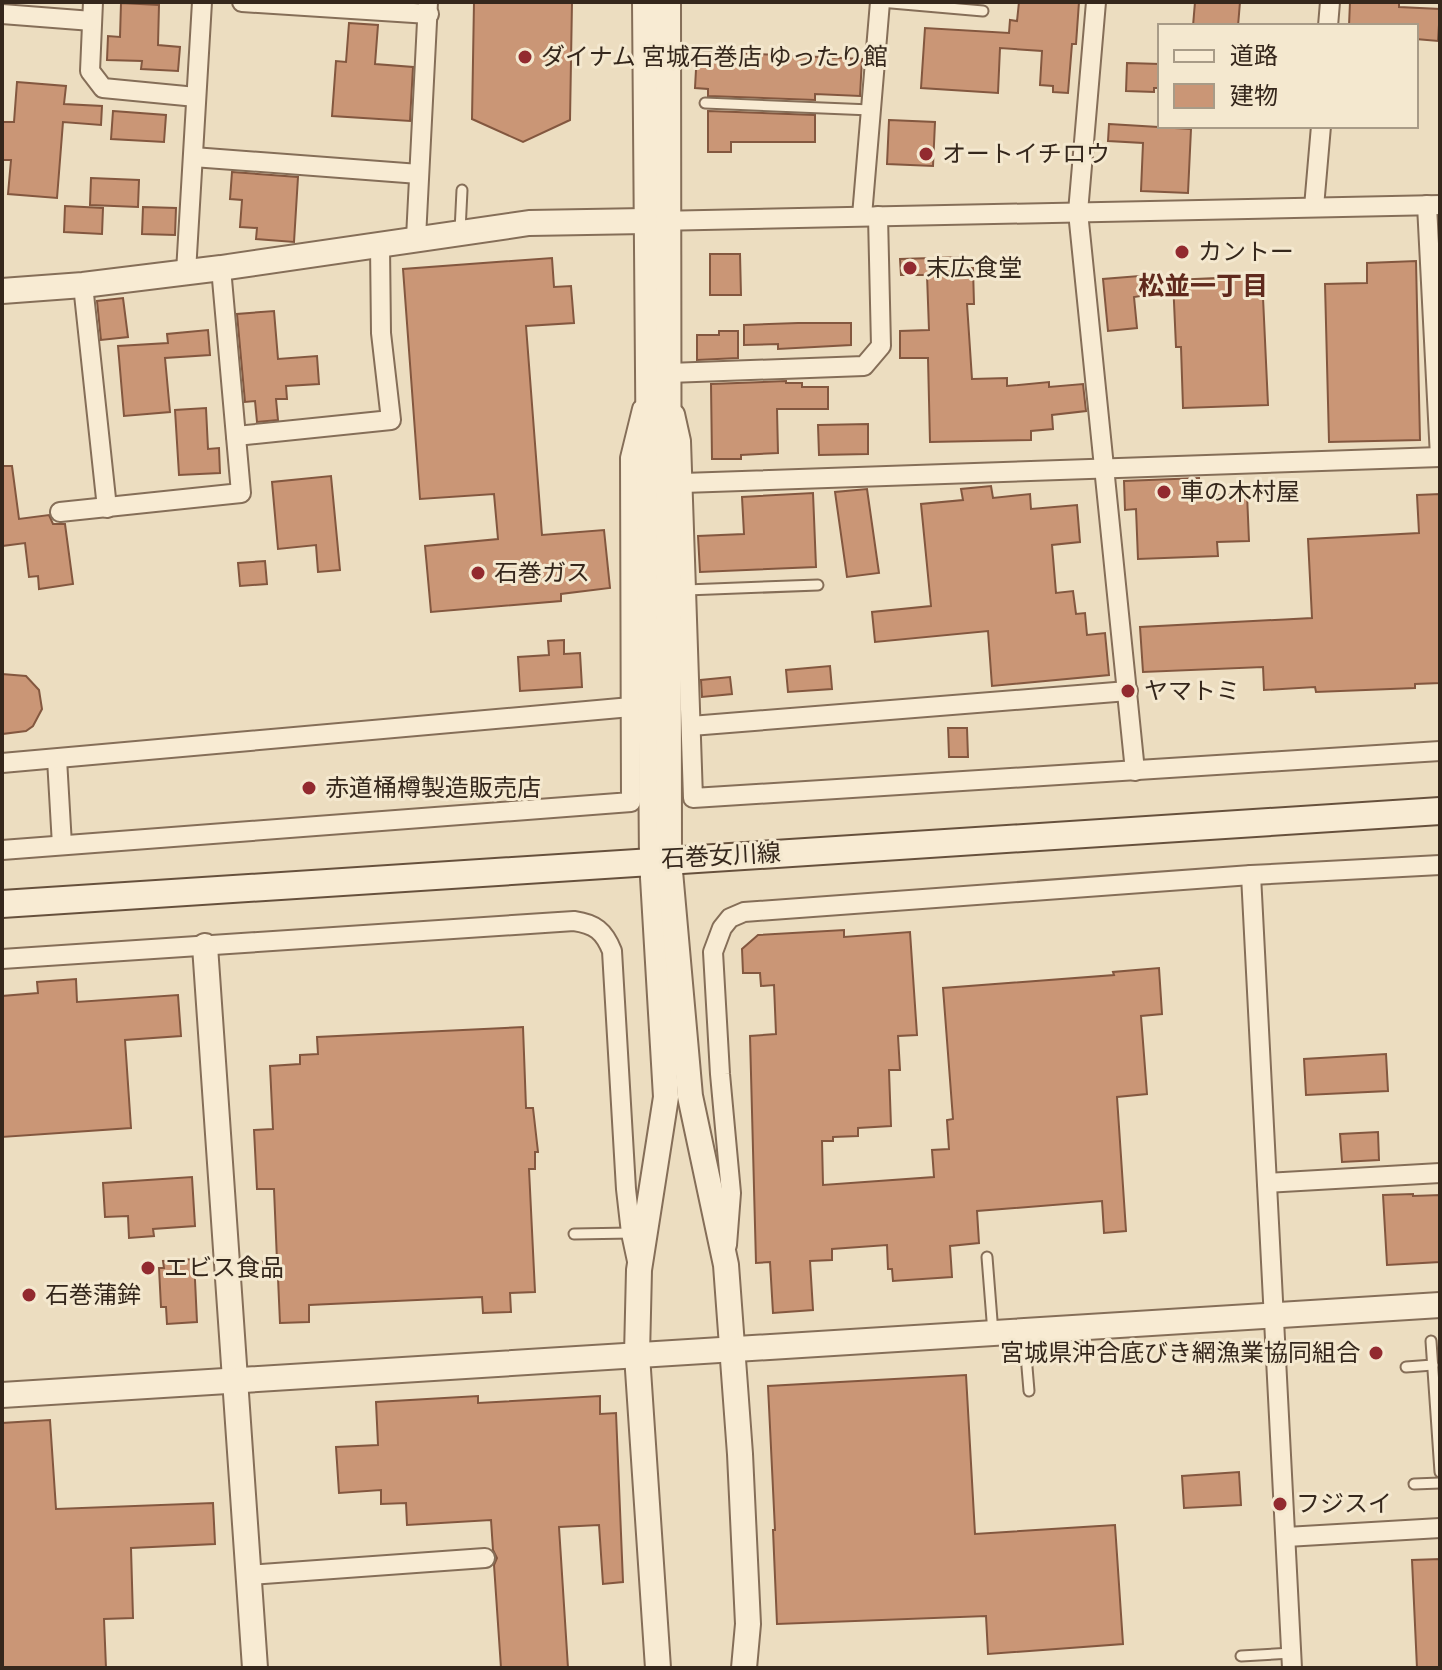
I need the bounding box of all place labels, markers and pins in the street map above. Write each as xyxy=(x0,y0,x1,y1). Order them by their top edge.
place label: ダイナム 宮城石巻店 ゆったり館 xyxy=(541,44,888,70)
marker: ダイナム 宮城石巻店 ゆったり館 xyxy=(516,48,534,66)
place label: オートイチロウ xyxy=(942,141,1110,167)
marker: オートイチロウ xyxy=(917,145,935,163)
place label: カントー xyxy=(1198,239,1294,265)
marker: カントー xyxy=(1173,243,1191,261)
place label: 末広食堂 xyxy=(926,255,1022,281)
marker: 末広食堂 xyxy=(901,259,919,277)
place label: 車の木村屋 xyxy=(1180,479,1300,505)
marker: 車の木村屋 xyxy=(1155,483,1173,501)
place label: 石巻ガス xyxy=(494,560,590,586)
marker: 石巻ガス xyxy=(469,564,487,582)
place label: ヤマトミ xyxy=(1144,678,1240,704)
marker: ヤマトミ xyxy=(1119,682,1137,700)
place label: 赤道桶樽製造販売店 xyxy=(325,775,541,801)
marker: 赤道桶樽製造販売店 xyxy=(300,779,318,797)
place label: エビス食品 xyxy=(164,1255,284,1281)
marker: エビス食品 xyxy=(139,1259,157,1277)
place label: 石巻蒲鉾 xyxy=(45,1282,141,1308)
marker: 石巻蒲鉾 xyxy=(20,1286,38,1304)
place label: 宮城県沖合底びき網漁業協同組合 xyxy=(1000,1340,1360,1366)
marker: 宮城県沖合底びき網漁業協同組合 xyxy=(1367,1344,1385,1362)
place label: フジスイ xyxy=(1296,1491,1392,1517)
marker: フジスイ xyxy=(1271,1495,1289,1513)

